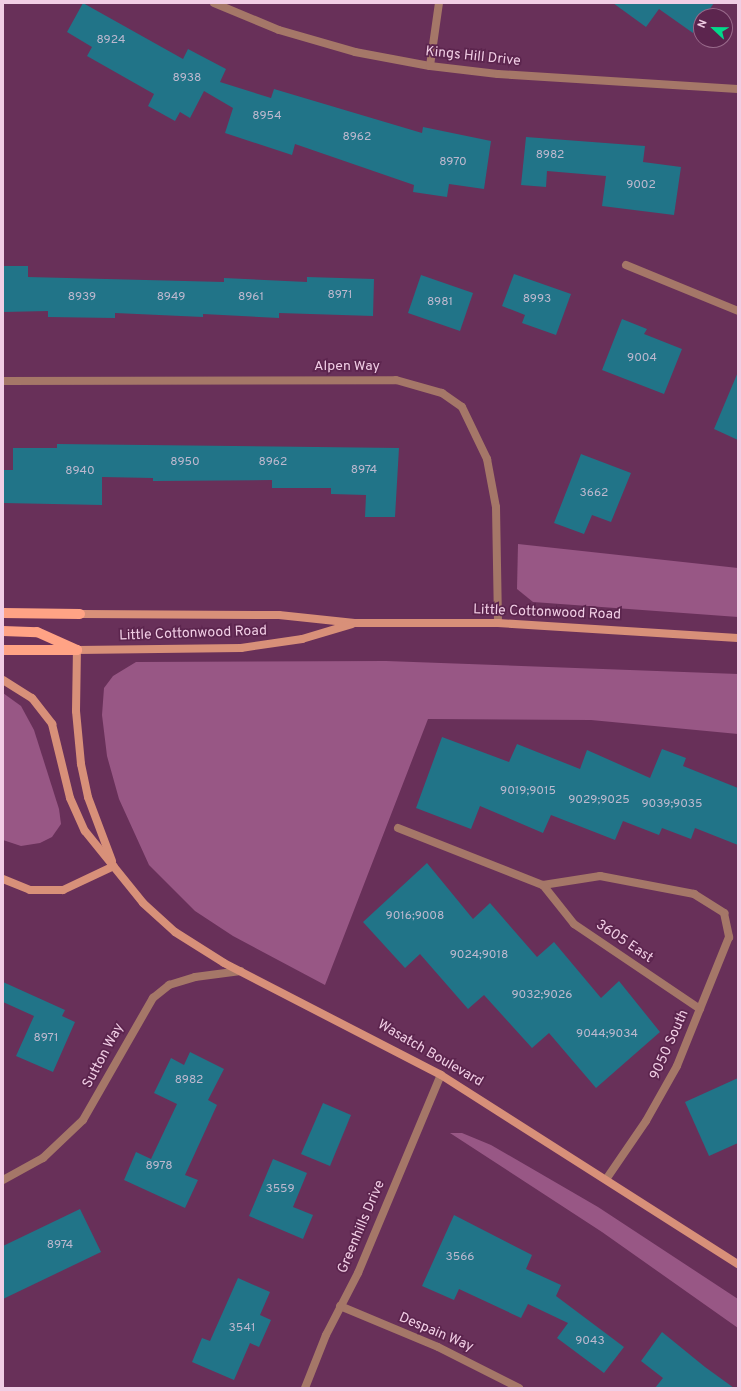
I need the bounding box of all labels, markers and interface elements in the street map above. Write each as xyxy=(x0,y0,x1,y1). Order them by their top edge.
north arrow xyxy=(693,8,733,48)
text: N xyxy=(695,18,711,30)
house number: 8924 xyxy=(97,34,125,48)
street label: Kings Hill Drive xyxy=(424,44,522,70)
house number: 8938 xyxy=(173,72,201,86)
house number: 8954 xyxy=(252,110,282,124)
house number: 8962 xyxy=(343,131,371,145)
house number: 8982 xyxy=(536,149,564,163)
house number: 8970 xyxy=(439,156,467,170)
house number: 9002 xyxy=(626,179,656,193)
house number: 8971 xyxy=(328,289,352,303)
house number: 8939 xyxy=(68,291,96,305)
house number: 8949 xyxy=(157,291,185,305)
house number: 8961 xyxy=(238,291,264,305)
house number: 8993 xyxy=(523,293,551,307)
house number: 8981 xyxy=(427,296,453,310)
house number: 9004 xyxy=(627,352,657,366)
street label: Alpen Way xyxy=(314,359,380,375)
house number: 8950 xyxy=(170,456,200,470)
house number: 8962 xyxy=(259,456,287,470)
house number: 8974 xyxy=(351,464,377,478)
house number: 8940 xyxy=(65,465,95,479)
house number: 3662 xyxy=(580,487,608,501)
street label: Little Cottonwood Road xyxy=(473,602,621,624)
street label: Little Cottonwood Road xyxy=(119,623,267,645)
house number: 9019;9015 xyxy=(500,785,556,799)
house number: 9029;9025 xyxy=(568,794,630,808)
house number: 9039;9035 xyxy=(641,798,703,812)
house number: 9016;9008 xyxy=(386,910,444,924)
street label: 3605 East xyxy=(592,917,656,967)
house number: 9024;9018 xyxy=(450,949,508,963)
house number: 9032;9026 xyxy=(511,989,573,1003)
street label: 9050 South xyxy=(647,1007,693,1083)
street label: Wasatch Boulevard xyxy=(374,1017,486,1091)
street label: Sutton Way xyxy=(80,1020,128,1092)
house number: 9044;9034 xyxy=(576,1028,638,1042)
house number: 8971 xyxy=(34,1032,58,1046)
house number: 8982 xyxy=(175,1074,203,1088)
house number: 8978 xyxy=(145,1160,173,1174)
street label: Greenhills Drive xyxy=(335,1178,389,1276)
house number: 3559 xyxy=(265,1183,295,1197)
house number: 8974 xyxy=(47,1239,73,1253)
house number: 3566 xyxy=(445,1251,475,1265)
street label: Despain Way xyxy=(396,1310,476,1356)
house number: 3541 xyxy=(229,1322,255,1336)
house number: 9043 xyxy=(575,1335,605,1349)

